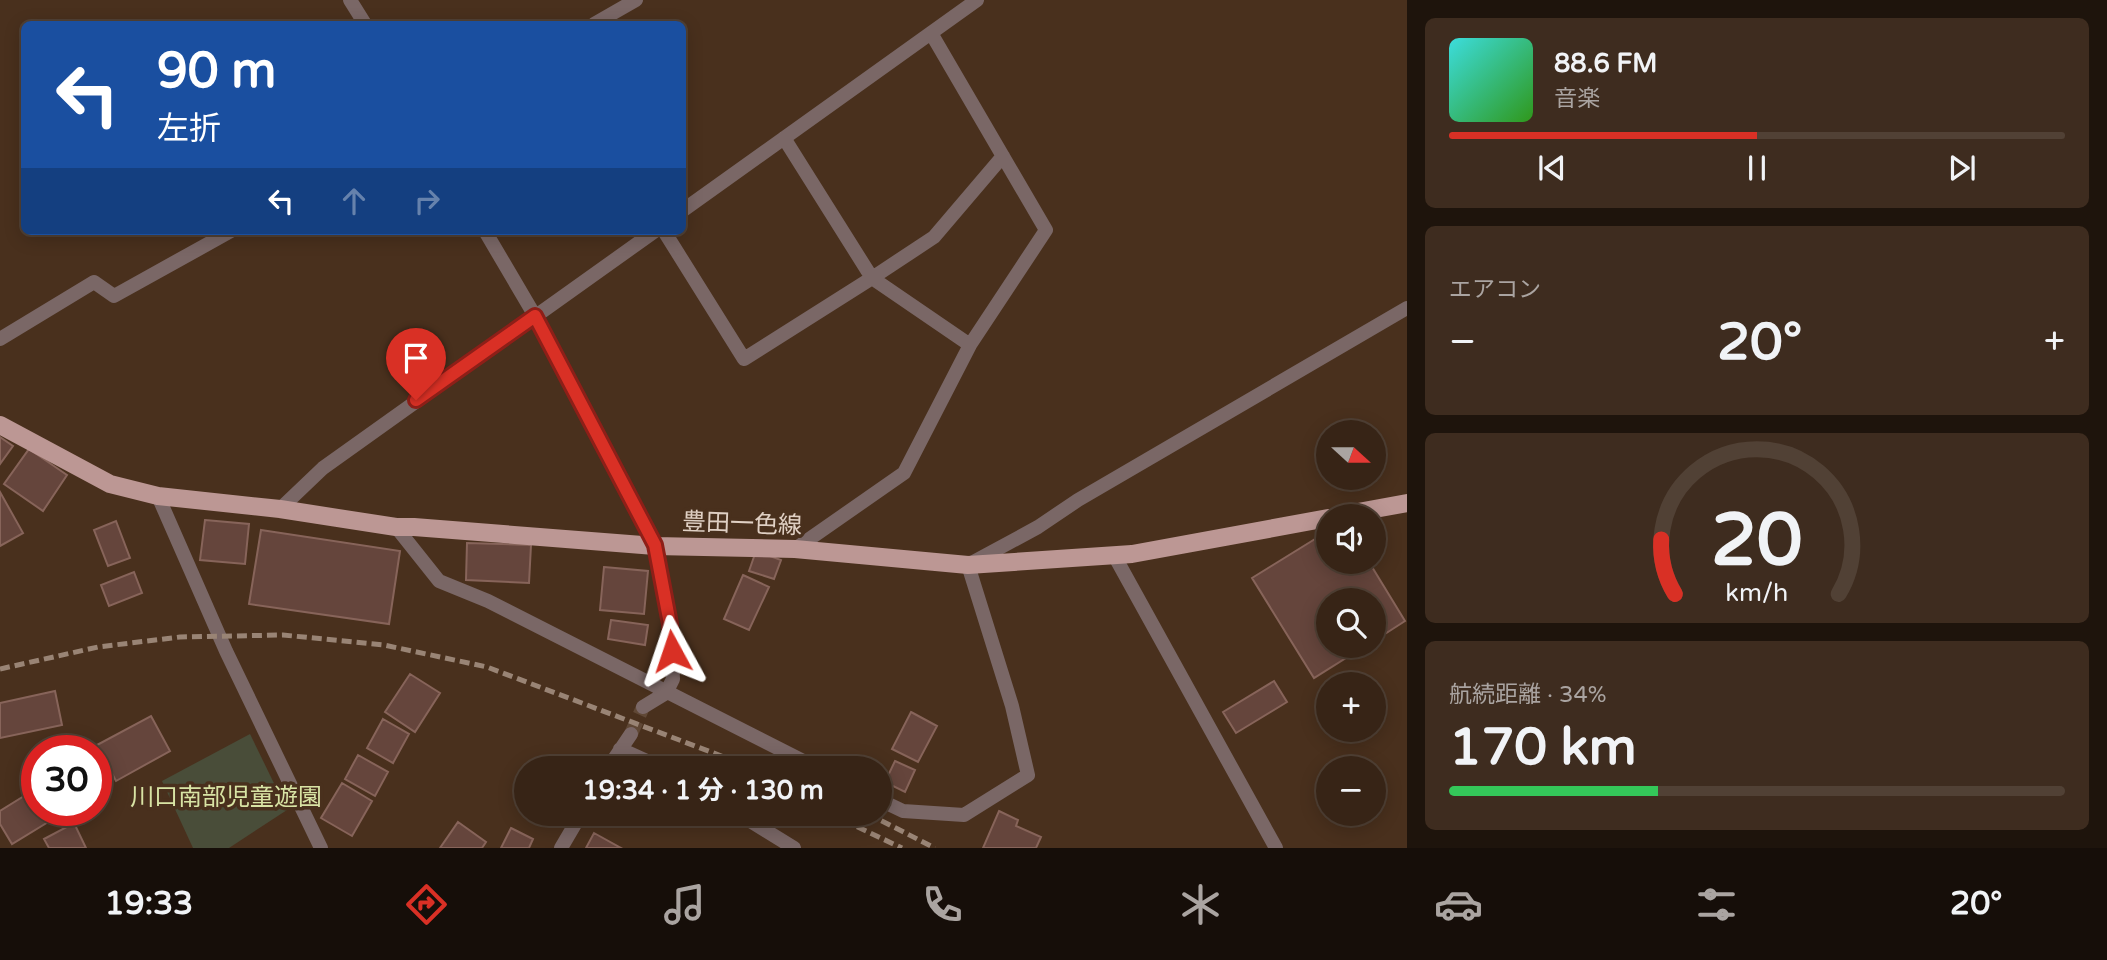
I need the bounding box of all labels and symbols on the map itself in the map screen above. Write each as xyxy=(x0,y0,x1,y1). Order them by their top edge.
pin xyxy=(386,328,446,400)
north arrow xyxy=(1316,420,1386,490)
street label: 豊田一色線 xyxy=(682,507,802,541)
position arrow xyxy=(635,614,709,688)
speed limit sign: 30 xyxy=(21,735,112,826)
park label: 川口南部児童遊園 xyxy=(130,783,322,812)

